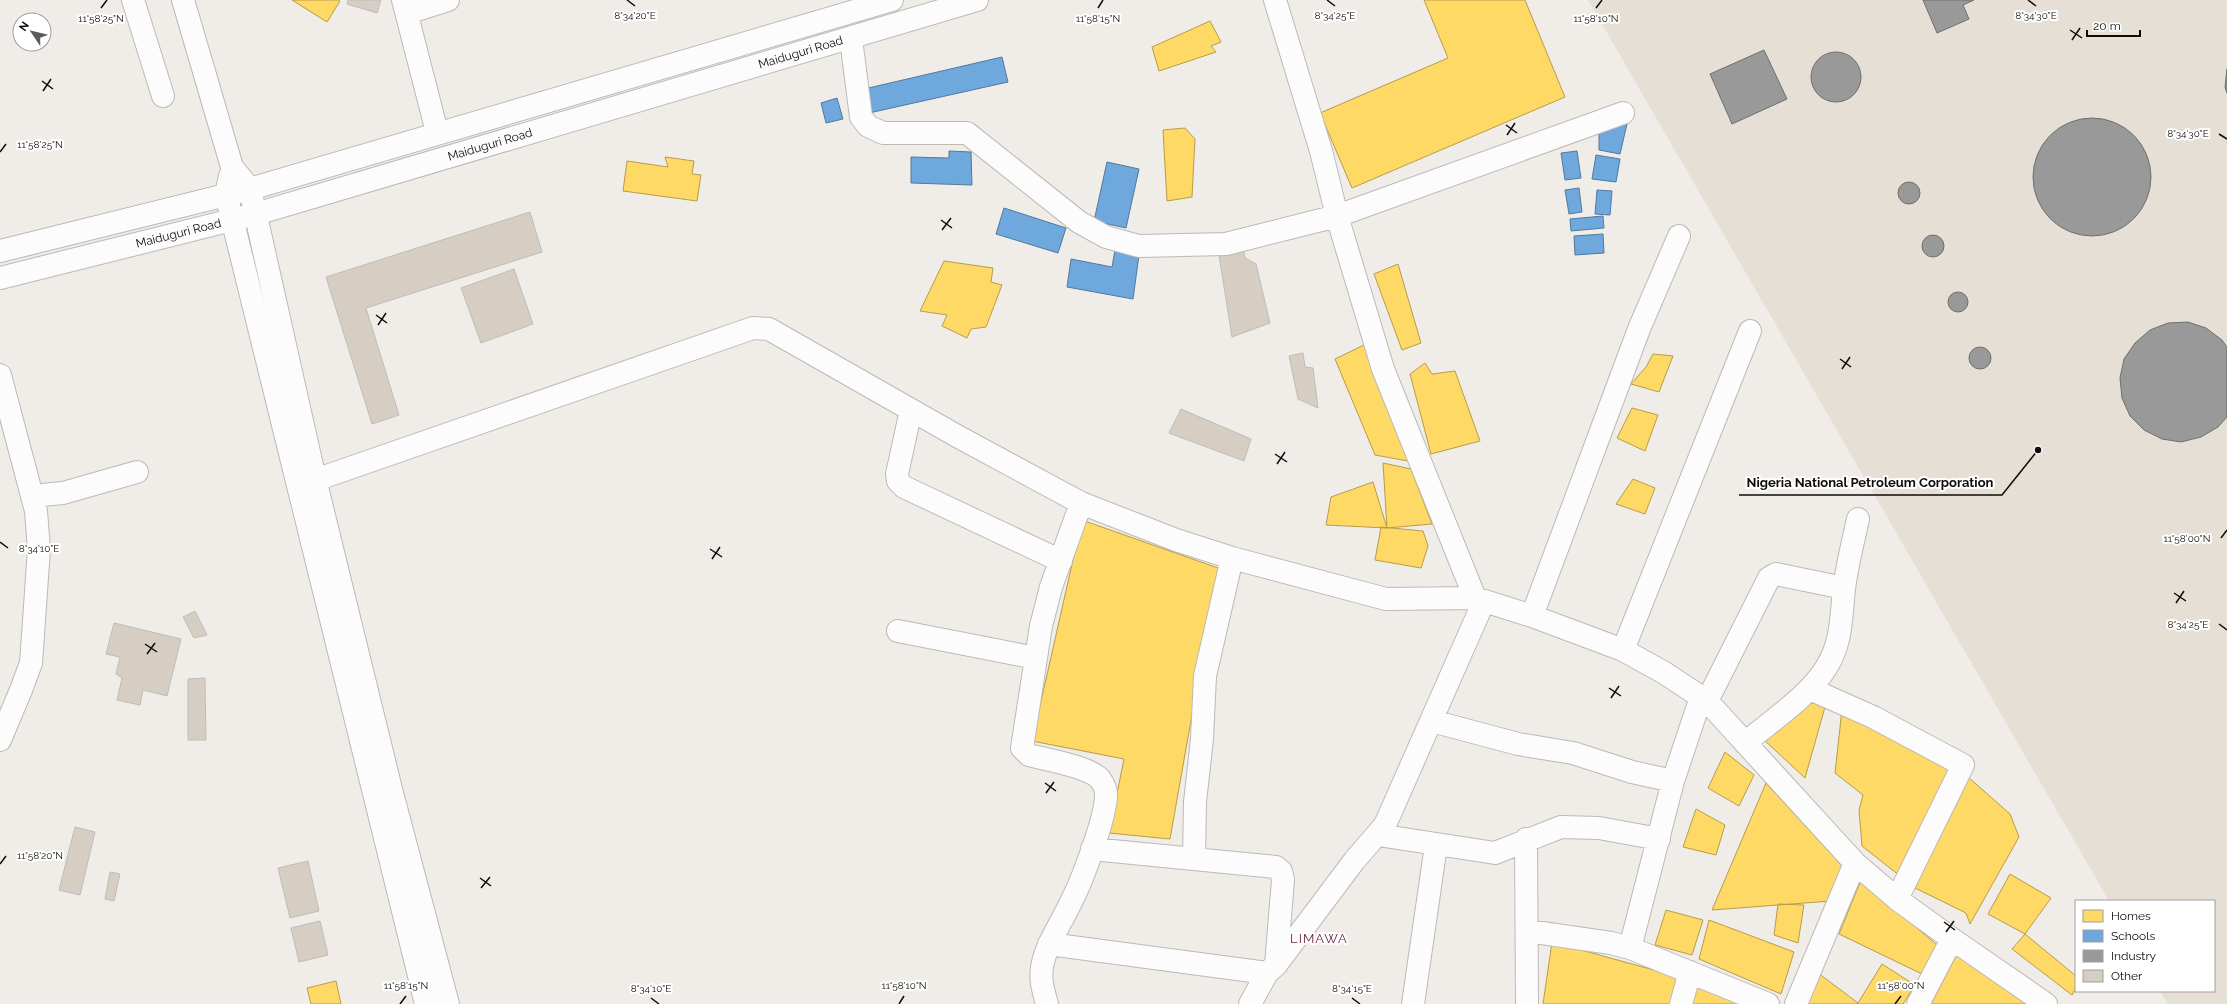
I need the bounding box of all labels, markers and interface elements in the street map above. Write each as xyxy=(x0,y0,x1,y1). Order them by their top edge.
text: 8°34'20"E xyxy=(614,10,656,21)
text: 8°34'25"E xyxy=(1315,10,1355,21)
text: 8°34'30"E xyxy=(2015,10,2057,21)
north arrow xyxy=(12,12,52,52)
scale bar xyxy=(2087,12,2140,38)
text: 11°58'25"N xyxy=(78,13,124,24)
text: 11°58'15"N xyxy=(1076,13,1120,24)
text: 11°58'10"N xyxy=(1573,13,1619,24)
text: N xyxy=(16,19,32,34)
text: 20 m xyxy=(2093,19,2121,33)
street label: Maiduguri Road xyxy=(757,33,845,72)
street label: Maiduguri Road xyxy=(446,125,534,164)
text: 8°34'30"E xyxy=(2167,128,2209,139)
text: 11°58'25"N xyxy=(17,139,63,150)
street label: Maiduguri Road xyxy=(134,216,223,251)
callout: Nigeria National Petroleum Corporation xyxy=(1739,470,2002,495)
text: Nigeria National Petroleum Corporation xyxy=(1747,475,1994,490)
text: 11°58'00"N xyxy=(2164,533,2210,544)
text: 8°34'10"E xyxy=(19,543,59,554)
text: 8°34'25"E xyxy=(2168,619,2208,630)
text: 11°58'20"N xyxy=(17,850,63,861)
legend xyxy=(2075,900,2215,992)
text: Homes xyxy=(2111,909,2151,923)
text: Schools xyxy=(2111,929,2155,943)
district label: LIMAWA xyxy=(1290,931,1348,946)
text: Industry xyxy=(2111,949,2157,963)
text: Other xyxy=(2111,969,2143,983)
text: 11°58'15"N xyxy=(384,980,428,991)
text: 11°58'10"N xyxy=(881,980,927,991)
text: 11°58'00"N xyxy=(1878,980,1924,991)
text: 8°34'10"E xyxy=(631,983,671,994)
text: 8°34'15"E xyxy=(1332,983,1372,994)

